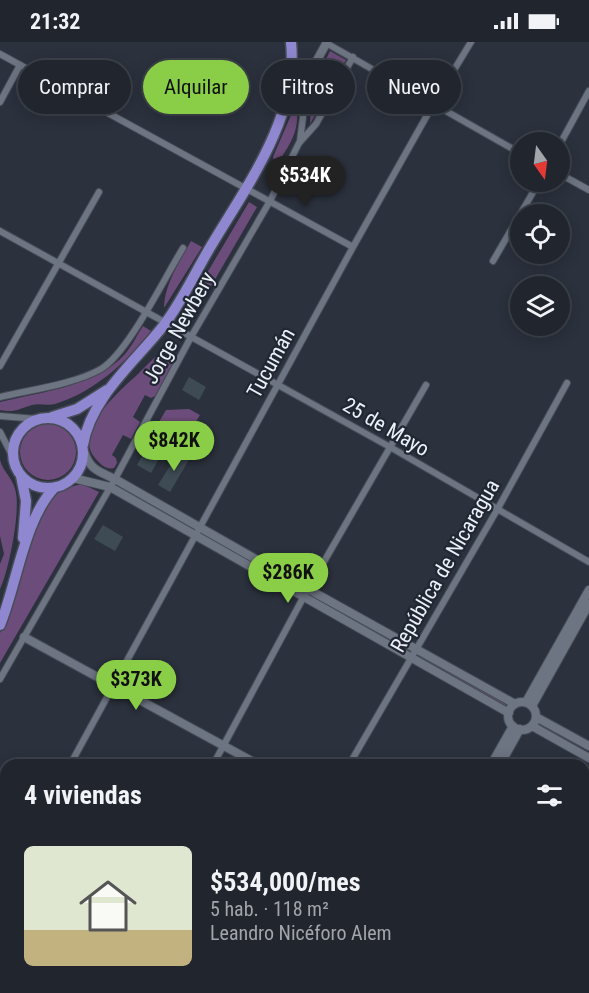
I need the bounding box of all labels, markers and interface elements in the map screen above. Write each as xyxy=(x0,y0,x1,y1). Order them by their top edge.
text: 21:32 xyxy=(30,9,81,34)
chip: Comprar xyxy=(18,60,131,114)
chip: Alquilar xyxy=(143,60,249,114)
chip: Filtros xyxy=(261,60,355,114)
chip: Nuevo xyxy=(367,60,461,114)
north arrow xyxy=(510,132,570,192)
map controls xyxy=(510,132,570,336)
pin: $534K xyxy=(263,156,347,207)
text: $534K xyxy=(279,163,331,187)
button: locate xyxy=(510,204,570,264)
street label: Jorge Newbery xyxy=(138,268,220,388)
button: layers xyxy=(510,276,570,336)
street label: Tucumán xyxy=(242,324,300,402)
street label: 25 de Mayo xyxy=(339,393,433,461)
pin: $842K xyxy=(132,421,216,472)
text: $842K xyxy=(148,428,200,452)
street label: República de Nicaragua xyxy=(386,475,504,657)
pin: $286K xyxy=(246,553,330,604)
text: $286K xyxy=(262,560,314,584)
pin: $373K xyxy=(94,660,178,711)
text: $373K xyxy=(110,667,162,691)
icon: filters xyxy=(533,779,566,812)
text: 4 viviendas xyxy=(24,780,142,810)
text: $534,000/mes xyxy=(210,867,361,897)
icon: home xyxy=(72,870,144,942)
text: 5 hab. · 118 m² xyxy=(210,897,329,921)
text: Leandro Nicéforo Alem xyxy=(210,921,392,945)

